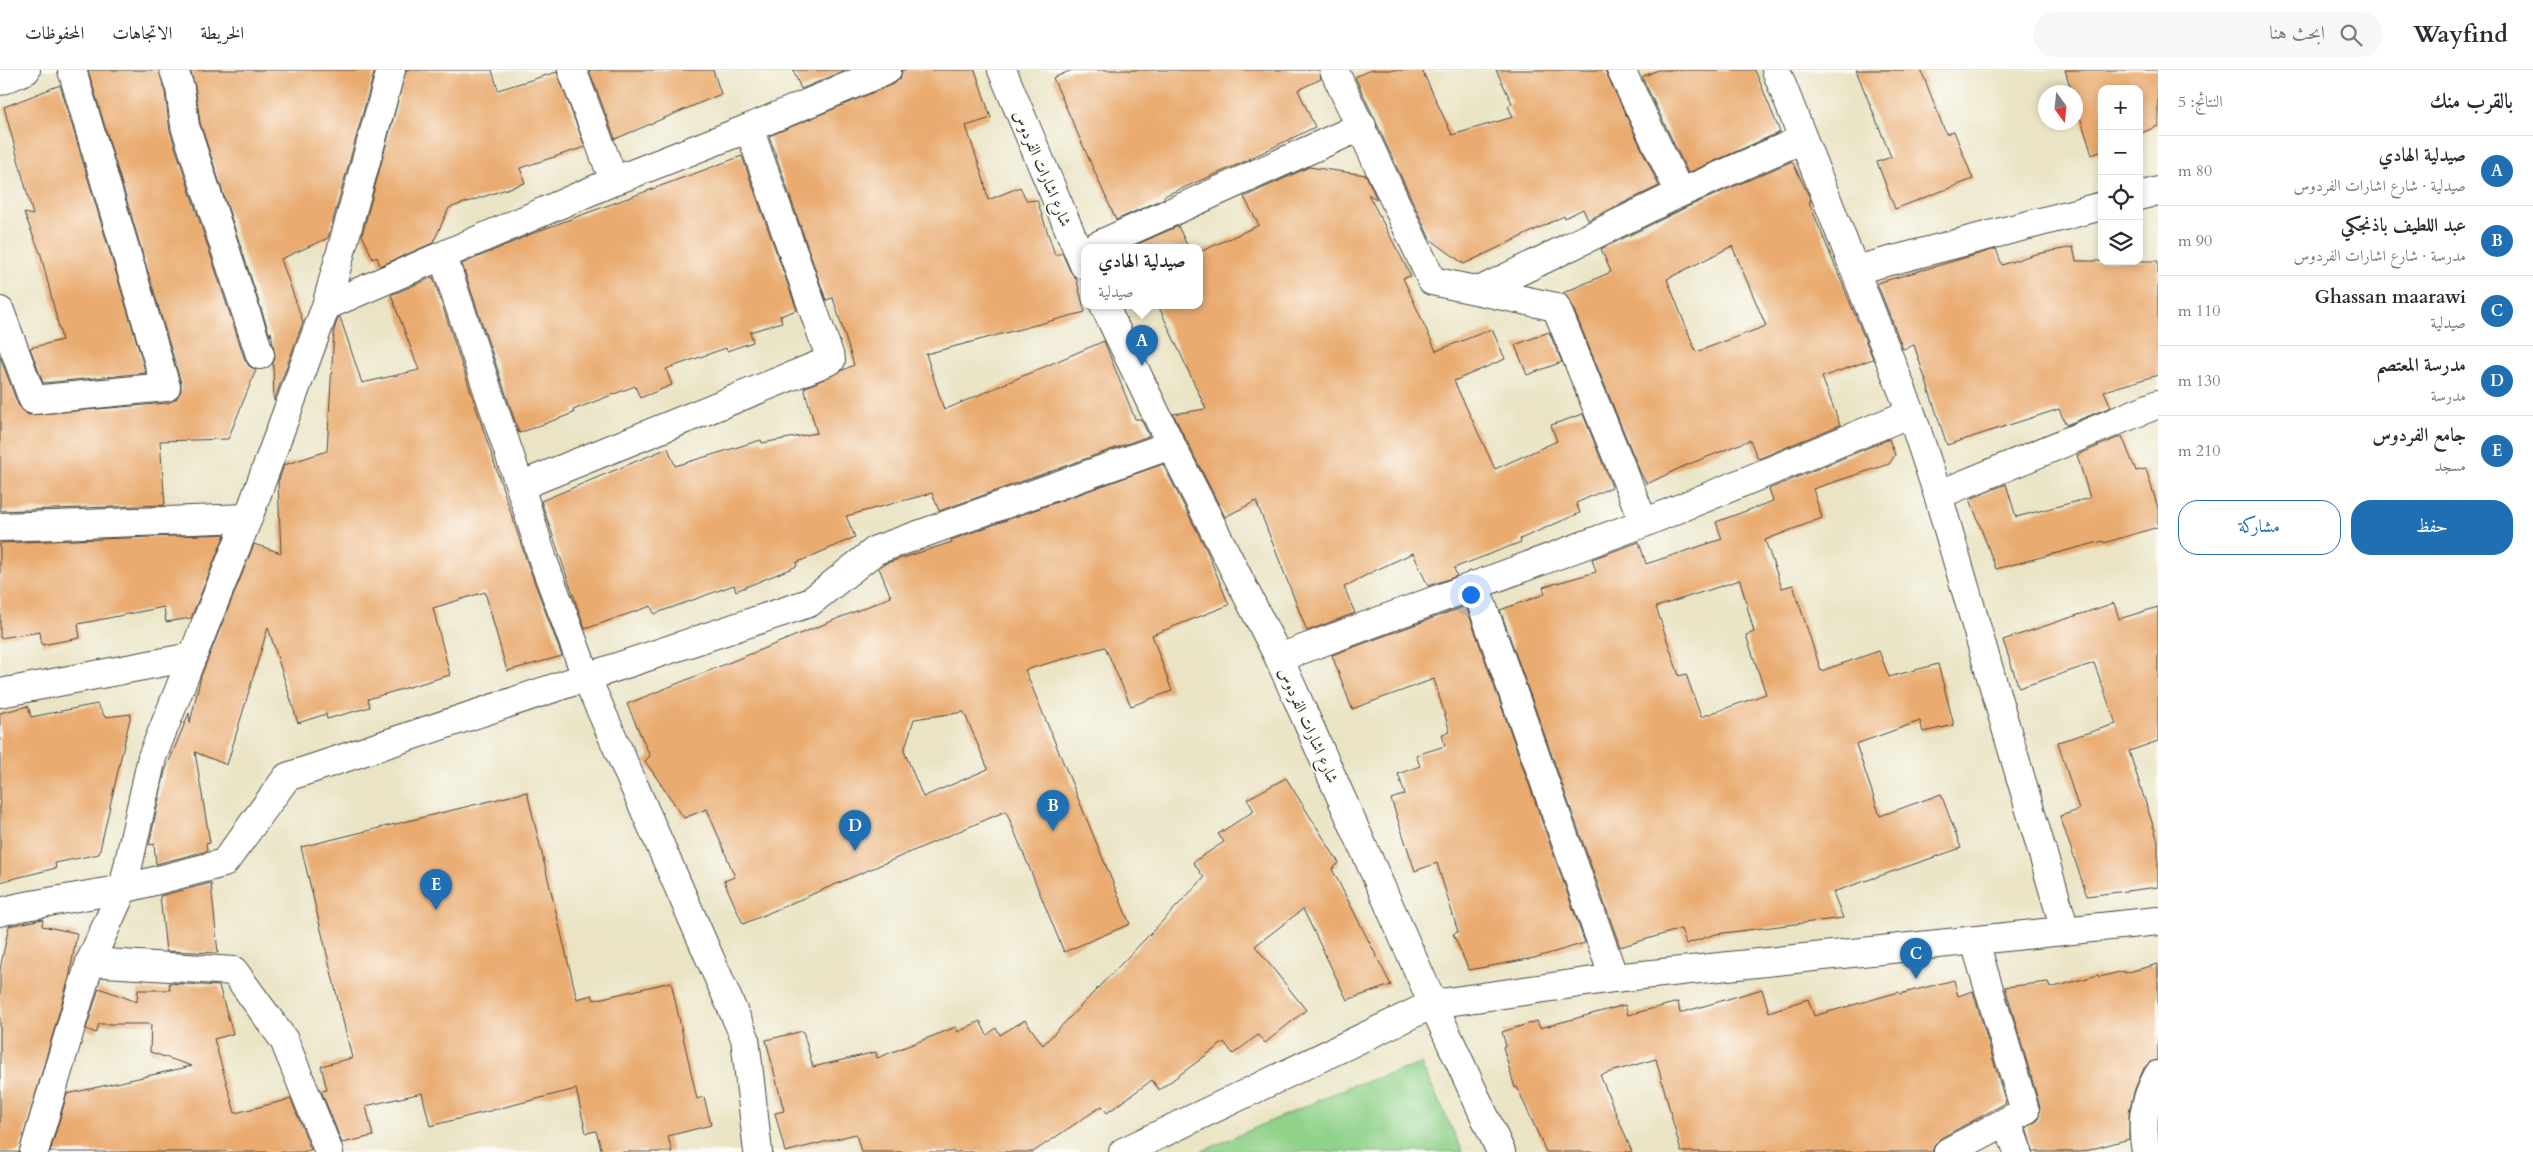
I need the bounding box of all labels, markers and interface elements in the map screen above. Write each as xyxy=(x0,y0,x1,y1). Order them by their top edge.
search box xyxy=(2033,12,2383,57)
text: Wayfind xyxy=(2413,18,2508,51)
text: ابحث هنا xyxy=(2269,20,2325,46)
text: المحفوظات xyxy=(25,21,84,46)
text: الاتجاهات xyxy=(112,21,172,46)
text: الخريطة xyxy=(200,21,244,46)
icon: search xyxy=(2337,21,2365,49)
north arrow xyxy=(2038,85,2083,130)
map controls xyxy=(2098,85,2143,265)
button: + xyxy=(2098,85,2143,130)
text: بالقرب منك xyxy=(2430,87,2513,116)
text: النتائج: 5 xyxy=(2178,91,2223,113)
street label: شارع اشارات الفردوس xyxy=(1006,107,1077,231)
button: − xyxy=(2098,130,2143,175)
text: صيدلية الهادي xyxy=(2379,142,2466,168)
text: 80 m xyxy=(2178,160,2212,182)
text: A xyxy=(2491,160,2503,182)
button: locate xyxy=(2098,175,2143,220)
text: صيدلية · شارع اشارات الفردوس xyxy=(2293,175,2466,197)
text: عبد اللطيف باذنجكي xyxy=(2341,212,2466,238)
button: layers xyxy=(2098,220,2143,265)
text: 90 m xyxy=(2178,230,2212,252)
text: B xyxy=(2491,230,2503,252)
popup xyxy=(1081,244,1203,309)
text: مدرسة · شارع اشارات الفردوس xyxy=(2294,245,2466,267)
text: صيدلية الهادي xyxy=(1098,248,1186,274)
text: صيدلية xyxy=(1098,281,1134,303)
text: Ghassan maarawi xyxy=(2314,284,2466,310)
text: 110 m xyxy=(2178,300,2220,322)
text: C xyxy=(2491,300,2503,322)
text: صيدلية xyxy=(2431,312,2466,334)
pin: A xyxy=(1126,325,1158,366)
text: مدرسة المعتصم xyxy=(2376,352,2466,378)
text: 130 m xyxy=(2178,370,2220,392)
text: D xyxy=(2490,370,2504,392)
text: مدرسة xyxy=(2431,385,2466,407)
text: جامع الفردوس xyxy=(2372,422,2466,448)
text: 210 m xyxy=(2178,440,2220,462)
text: E xyxy=(2492,440,2502,462)
text: مسجد xyxy=(2435,455,2466,477)
button: مشاركة xyxy=(2178,500,2341,555)
button: حفظ xyxy=(2351,500,2513,555)
your location xyxy=(1458,582,1484,608)
street label: شارع اشارات الفردوس xyxy=(1271,664,1343,788)
pin: B xyxy=(1037,790,1069,831)
pin: D xyxy=(839,810,871,851)
pin: E xyxy=(420,869,452,910)
pin: C xyxy=(1900,938,1932,979)

